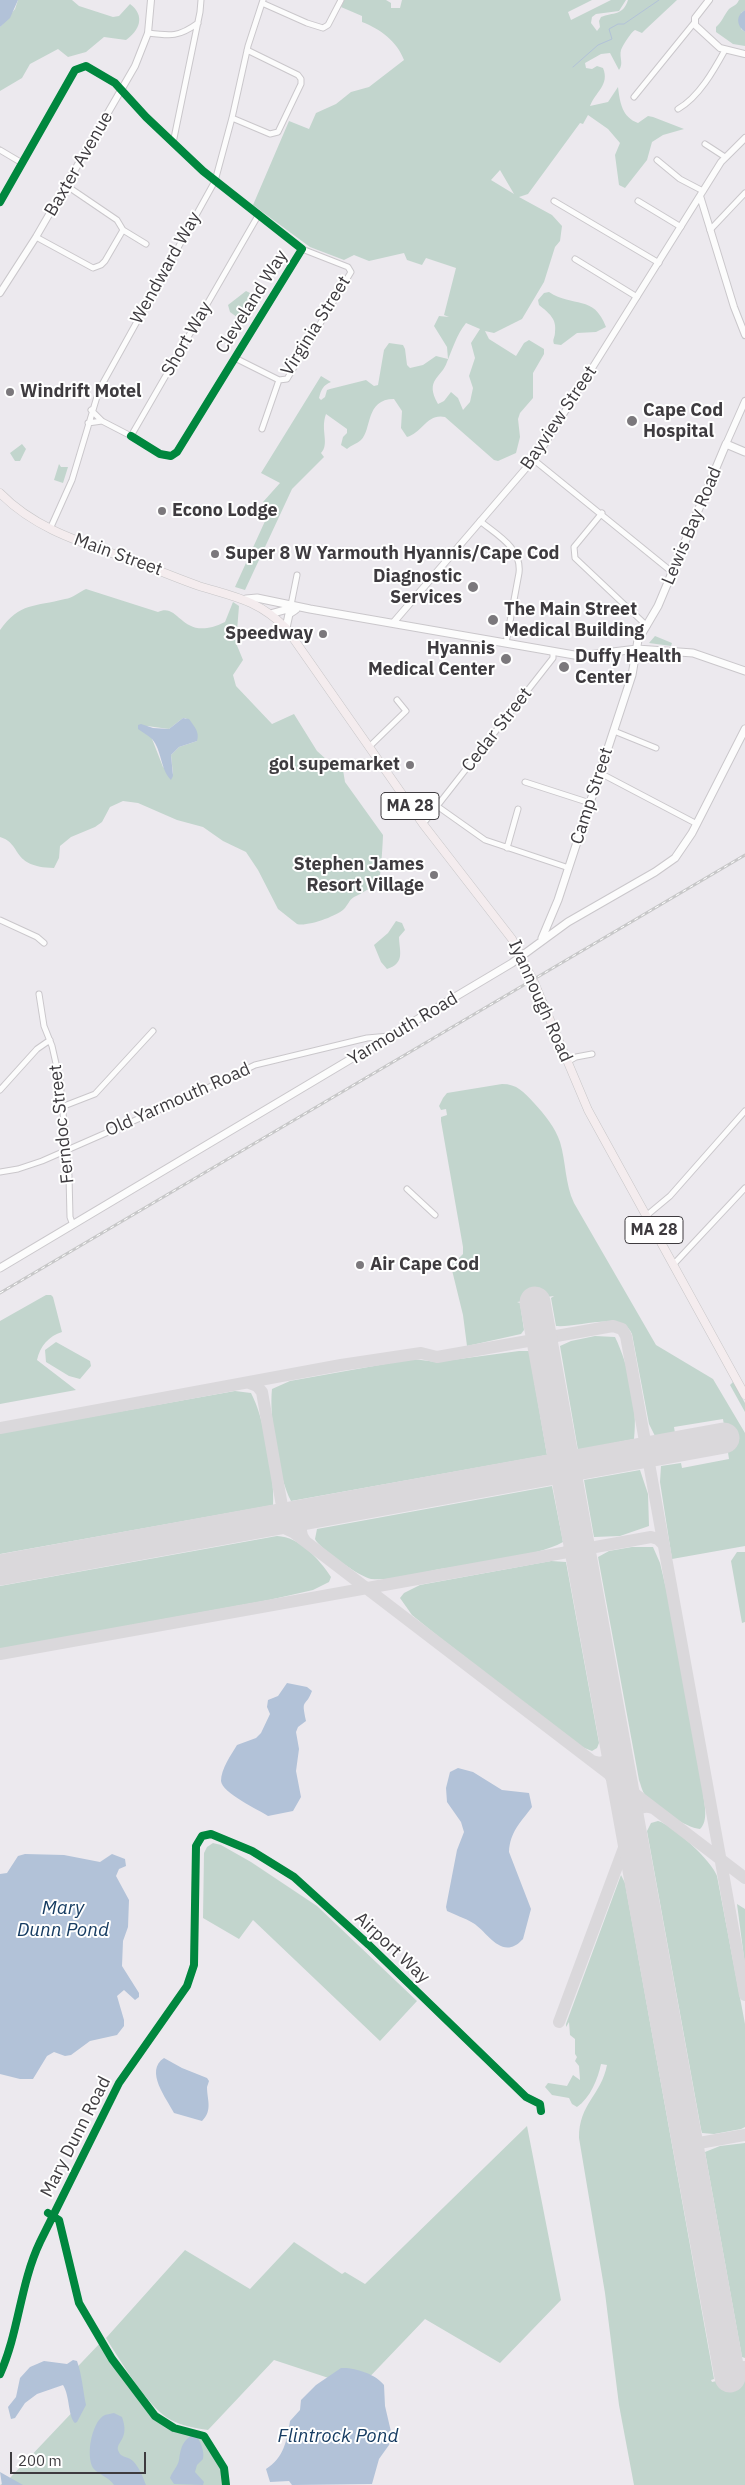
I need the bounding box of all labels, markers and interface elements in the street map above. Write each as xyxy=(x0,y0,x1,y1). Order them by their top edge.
street label: Baxter Avenue xyxy=(40,108,118,220)
street label: Wendward Way xyxy=(126,208,206,328)
street label: Cleveland Way xyxy=(212,246,292,358)
street label: Virginia Street xyxy=(277,272,355,380)
street label: Short Way xyxy=(157,298,217,380)
street label: Bayview Street xyxy=(516,362,602,474)
place label: Windrift Motel xyxy=(20,381,142,403)
marker: Windrift Motel xyxy=(4,386,16,398)
place label: Cape Cod Hospital xyxy=(643,400,723,442)
marker: Cape Cod Hospital xyxy=(625,414,639,428)
street label: Lewis Bay Road xyxy=(657,464,727,588)
place label: Econo Lodge xyxy=(172,500,278,522)
marker: Econo Lodge xyxy=(156,505,168,517)
street label: Main Street xyxy=(71,529,165,581)
place label: Super 8 W Yarmouth Hyannis/Cape Cod xyxy=(225,543,559,565)
marker: Super 8 W Yarmouth Hyannis/Cape Cod xyxy=(209,548,221,560)
place label: Diagnostic Services xyxy=(373,566,462,608)
marker: Diagnostic Services xyxy=(466,580,480,594)
place label: The Main Street Medical Building xyxy=(504,599,644,642)
marker: The Main Street Medical Building xyxy=(486,613,500,627)
place label: Speedway xyxy=(225,623,313,645)
marker: Speedway xyxy=(317,628,329,640)
place label: Hyannis Medical Center xyxy=(368,638,495,681)
place label: Duffy Health Center xyxy=(575,646,682,689)
marker: Hyannis Medical Center xyxy=(499,652,513,666)
marker: Duffy Health Center xyxy=(557,660,571,674)
street label: Cedar Street xyxy=(457,683,537,777)
street label: Camp Street xyxy=(566,745,618,847)
place label: gol supemarket xyxy=(269,754,400,776)
marker: gol supemarket xyxy=(404,759,416,771)
road number: MA 28 xyxy=(381,792,439,819)
place label: Stephen James Resort Village xyxy=(294,854,424,896)
marker: Stephen James Resort Village xyxy=(428,869,440,881)
street label: Iyannough Road xyxy=(503,936,577,1066)
street label: Yarmouth Road xyxy=(344,988,462,1070)
street label: Old Yarmouth Road xyxy=(102,1058,254,1142)
street label: Ferndoc Street xyxy=(45,1063,79,1185)
road number: MA 28 xyxy=(625,1216,683,1244)
place label: Air Cape Cod xyxy=(370,1254,479,1276)
marker: Air Cape Cod xyxy=(354,1259,366,1271)
water label: Mary Dunn Pond xyxy=(17,1898,109,1942)
street label: Airport Way xyxy=(350,1908,434,1988)
street label: Mary Dunn Road xyxy=(36,2073,116,2201)
water label: Flintrock Pond xyxy=(277,2426,399,2448)
scale bar xyxy=(12,2442,149,2474)
text: 200 m xyxy=(18,2451,62,2470)

